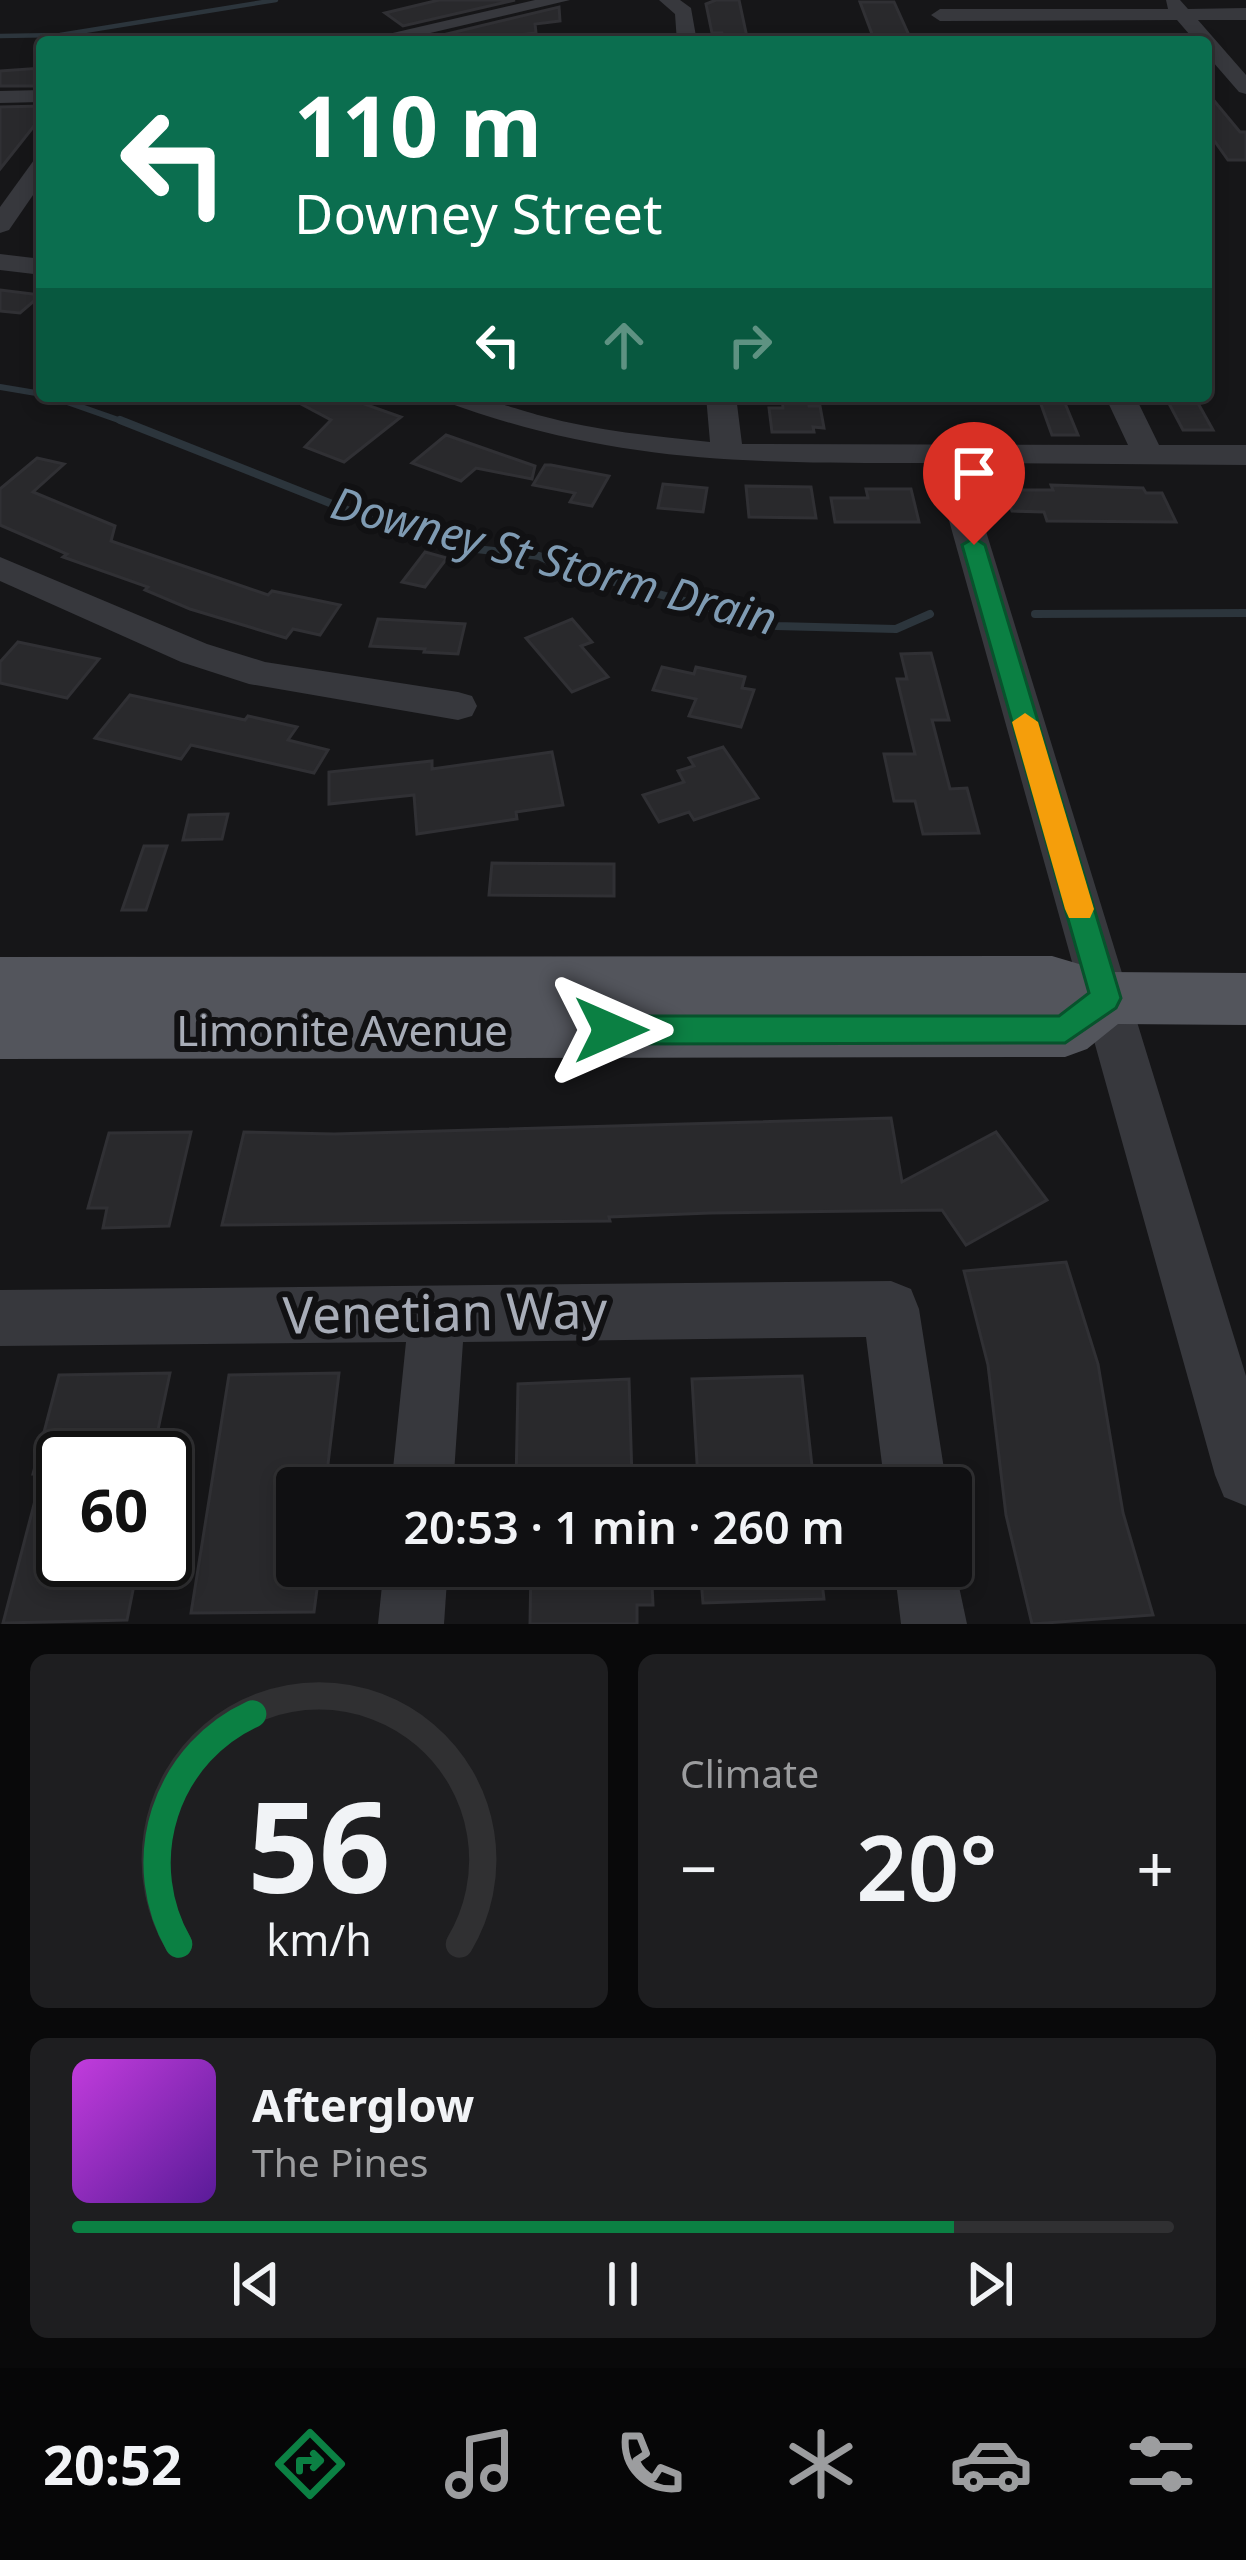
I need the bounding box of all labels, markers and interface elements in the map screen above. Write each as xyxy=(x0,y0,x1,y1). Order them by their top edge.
text: 110 m xyxy=(294,67,542,182)
icon: left xyxy=(96,84,252,240)
text: Downey Street xyxy=(294,176,663,250)
icon: left xyxy=(465,312,531,378)
icon: ahead xyxy=(591,312,657,378)
icon: right xyxy=(717,312,783,378)
pin xyxy=(923,422,1025,545)
icon: arrive xyxy=(941,440,1007,506)
water label: Downey St Storm Drain xyxy=(325,471,784,648)
position arrow xyxy=(548,967,674,1093)
street label: Limonite Avenue xyxy=(176,1001,508,1058)
street label: Venetian Way xyxy=(282,1273,609,1349)
speed limit sign: 60 xyxy=(36,1431,192,1587)
text: 20:53 · 1 min · 260 m xyxy=(403,1496,845,1557)
text: Climate xyxy=(680,1746,819,1799)
text: 56 xyxy=(248,1760,390,1930)
text: 20° xyxy=(856,1805,998,1927)
text: − xyxy=(680,1822,718,1912)
text: + xyxy=(1136,1822,1174,1912)
text: km/h xyxy=(266,1910,372,1969)
text: Afterglow xyxy=(252,2074,474,2135)
text: The Pines xyxy=(252,2135,428,2188)
icon: previous xyxy=(223,2251,289,2317)
icon: pause xyxy=(590,2251,656,2317)
icon: next xyxy=(957,2251,1023,2317)
icon: directions xyxy=(268,2422,352,2506)
icon: music xyxy=(438,2422,522,2506)
icon: phone xyxy=(608,2422,692,2506)
icon: climate xyxy=(779,2422,863,2506)
icon: car xyxy=(949,2422,1033,2506)
icon: filters xyxy=(1119,2422,1203,2506)
text: 20:52 xyxy=(43,2427,182,2501)

